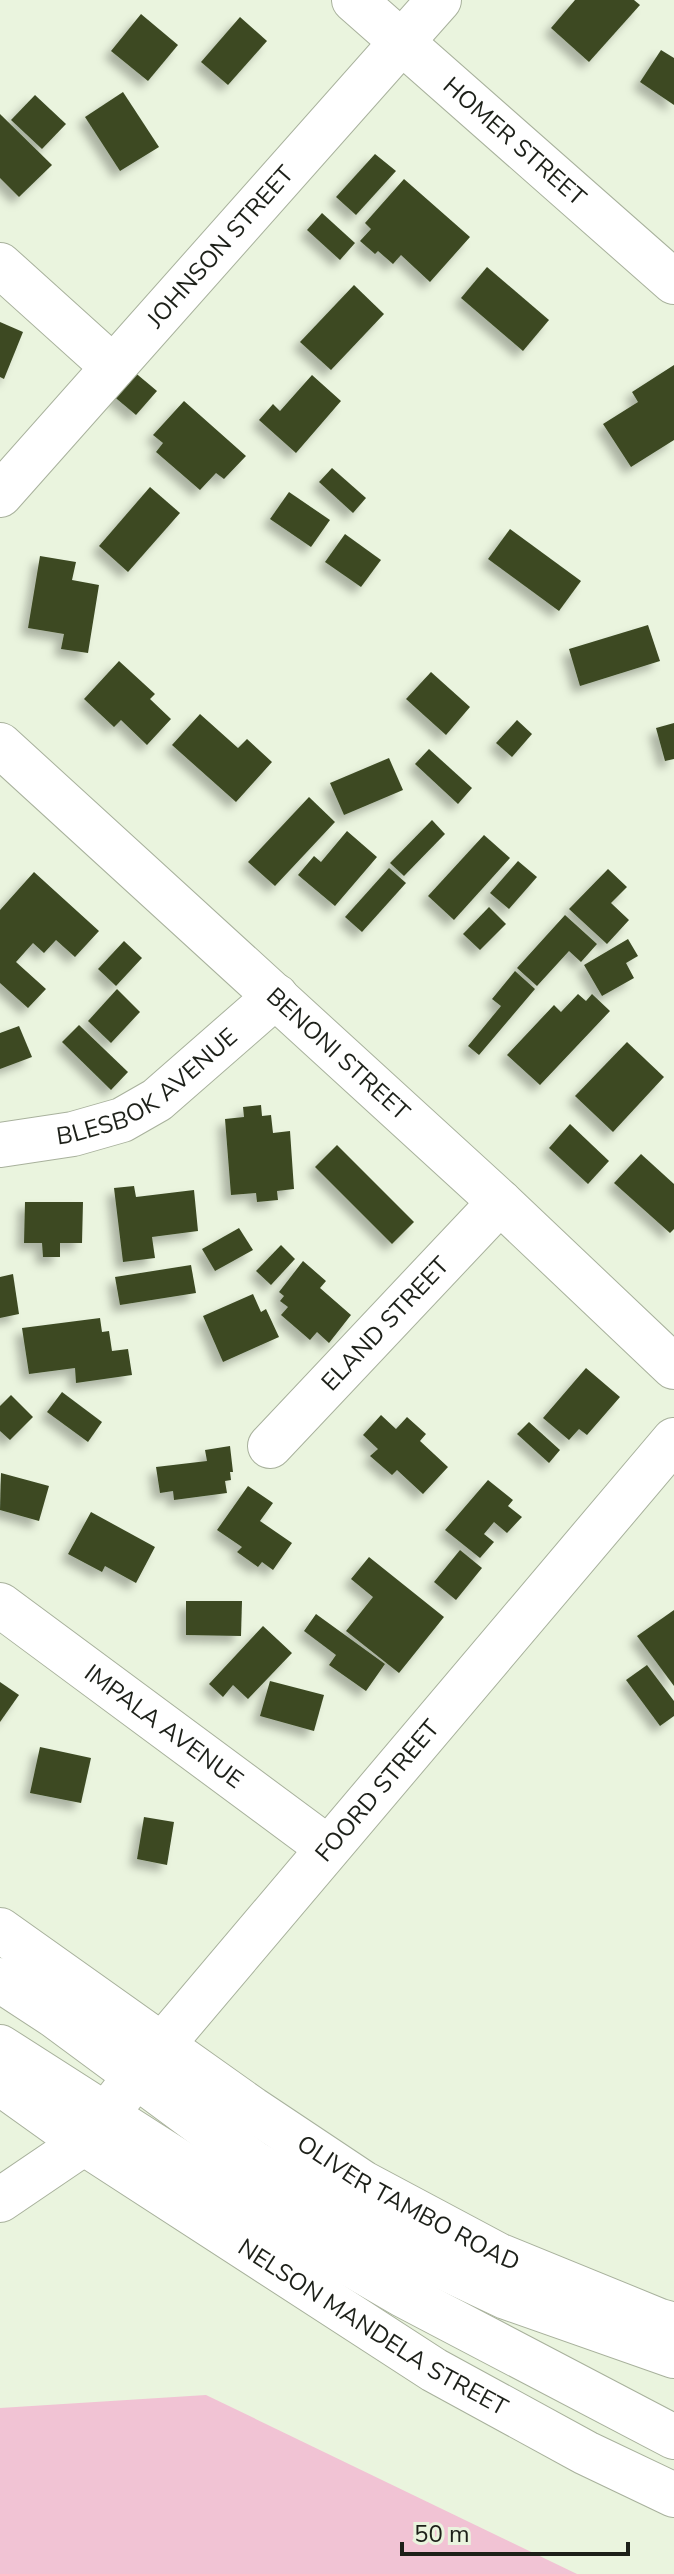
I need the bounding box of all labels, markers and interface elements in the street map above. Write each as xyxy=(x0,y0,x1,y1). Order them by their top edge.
street label: HOMER STREET xyxy=(436,70,593,214)
street label: JOHNSON STREET xyxy=(139,158,301,335)
street label: BENONI STREET xyxy=(260,980,417,1128)
street label: BLESBOK AVENUE xyxy=(54,1021,244,1152)
street label: ELAND STREET xyxy=(314,1249,457,1398)
street label: IMPALA AVENUE xyxy=(78,1657,250,1796)
street label: FOORD STREET xyxy=(308,1712,447,1869)
street label: OLIVER TAMBO ROAD xyxy=(291,2127,525,2278)
street label: NELSON MANDELA STREET xyxy=(232,2231,514,2424)
scale bar xyxy=(402,2506,628,2556)
text: 50 m xyxy=(414,2518,470,2550)

